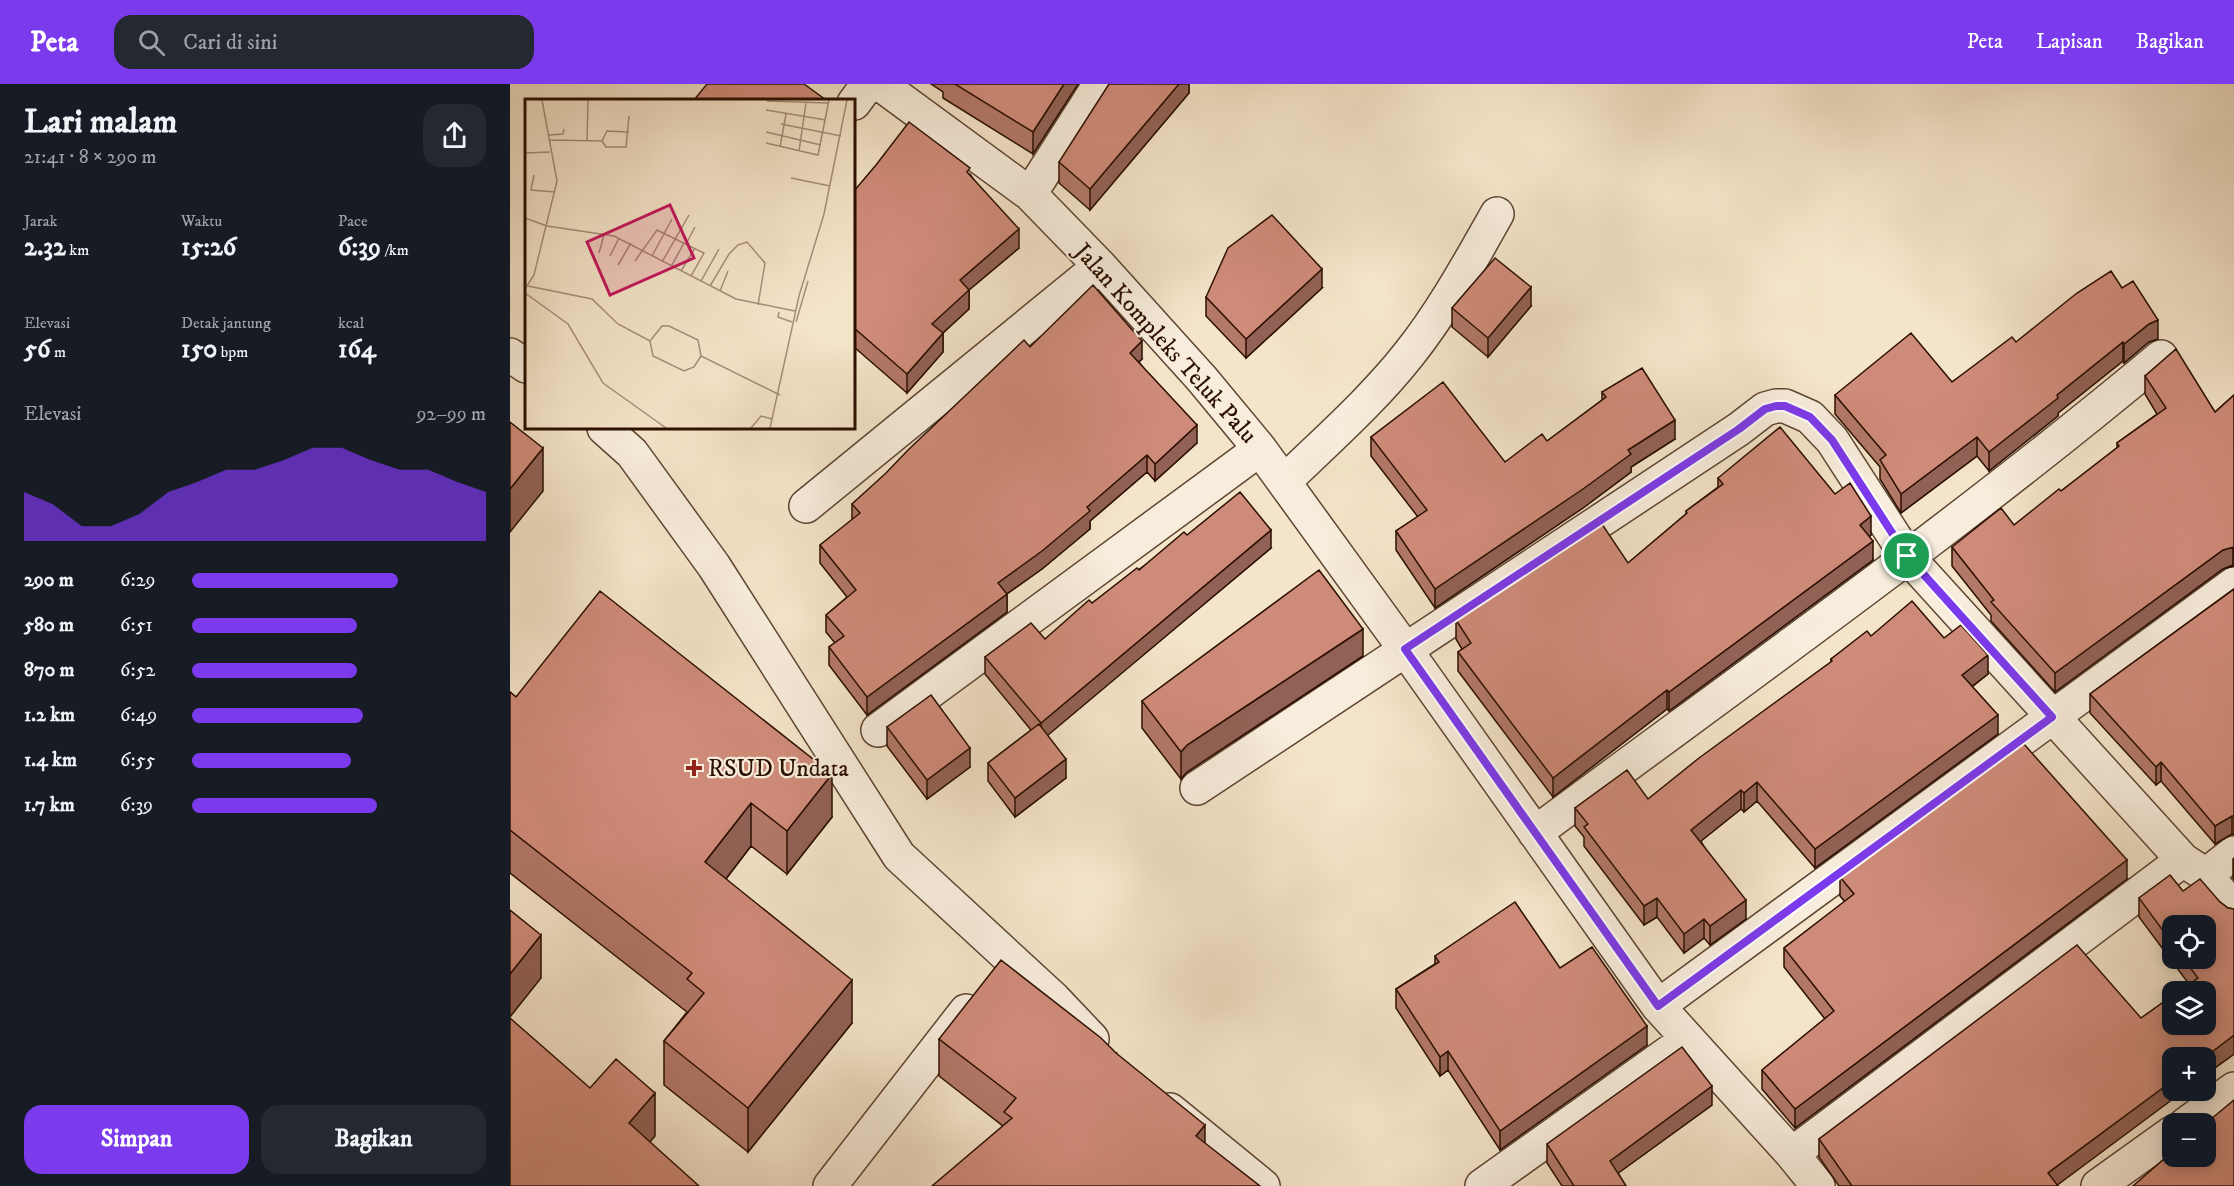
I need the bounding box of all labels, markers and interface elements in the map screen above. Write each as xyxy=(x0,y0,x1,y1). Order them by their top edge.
search box xyxy=(114,15,534,69)
text: Peta xyxy=(30,25,78,60)
icon: search xyxy=(135,26,168,59)
text: Cari di sini xyxy=(183,29,277,56)
text: Peta xyxy=(1967,29,2003,55)
text: Lapisan xyxy=(2036,29,2103,55)
text: Bagikan xyxy=(2136,29,2204,55)
inset map xyxy=(525,99,855,429)
text: Lari malam xyxy=(24,102,177,143)
button: share xyxy=(423,104,486,167)
text: 21:41 · 8 × 290 m xyxy=(24,145,157,170)
text: Jarak xyxy=(24,211,58,231)
text: Waktu xyxy=(181,211,222,231)
text: Pace xyxy=(338,211,368,231)
text: 2.32 xyxy=(24,231,66,264)
text: 15:26 xyxy=(181,231,236,264)
text: 6:39 xyxy=(338,231,381,264)
street label: Jalan Kompleks Teluk Palu xyxy=(1066,236,1263,450)
text: km xyxy=(66,240,89,260)
text: /km xyxy=(381,240,409,260)
text: Elevasi xyxy=(24,313,70,333)
text: Detak jantung xyxy=(181,313,271,333)
text: kcal xyxy=(338,313,364,333)
text: 56 xyxy=(24,333,50,366)
text: 150 xyxy=(181,333,217,366)
text: 164 xyxy=(338,333,376,366)
text: m xyxy=(50,342,66,362)
text: bpm xyxy=(217,342,248,362)
text: Elevasi xyxy=(24,402,82,427)
text: 92–99 m xyxy=(416,402,486,427)
pin xyxy=(1881,530,1932,581)
icon: arrive xyxy=(1890,539,1923,572)
text: 290 m xyxy=(24,568,74,593)
text: 6:29 xyxy=(120,568,155,593)
text: 580 m xyxy=(24,613,74,638)
text: 6:51 xyxy=(120,613,153,638)
text: 870 m xyxy=(24,658,75,683)
text: 6:52 xyxy=(120,658,155,683)
text: 1.2 km xyxy=(24,703,75,728)
text: 6:49 xyxy=(120,703,157,728)
text: 1.4 km xyxy=(24,748,77,773)
text: 6:55 xyxy=(120,748,156,773)
place label: RSUD Undata xyxy=(708,754,850,784)
marker: RSUD Undata xyxy=(685,759,703,777)
text: 1.7 km xyxy=(24,793,75,818)
text: 6:39 xyxy=(120,793,153,818)
map controls xyxy=(2162,915,2216,1167)
button: locate xyxy=(2162,915,2216,969)
button: layers xyxy=(2162,981,2216,1035)
button: + xyxy=(2162,1047,2216,1101)
button: Simpan xyxy=(24,1105,249,1174)
button: Bagikan xyxy=(261,1105,486,1174)
button: − xyxy=(2162,1113,2216,1167)

